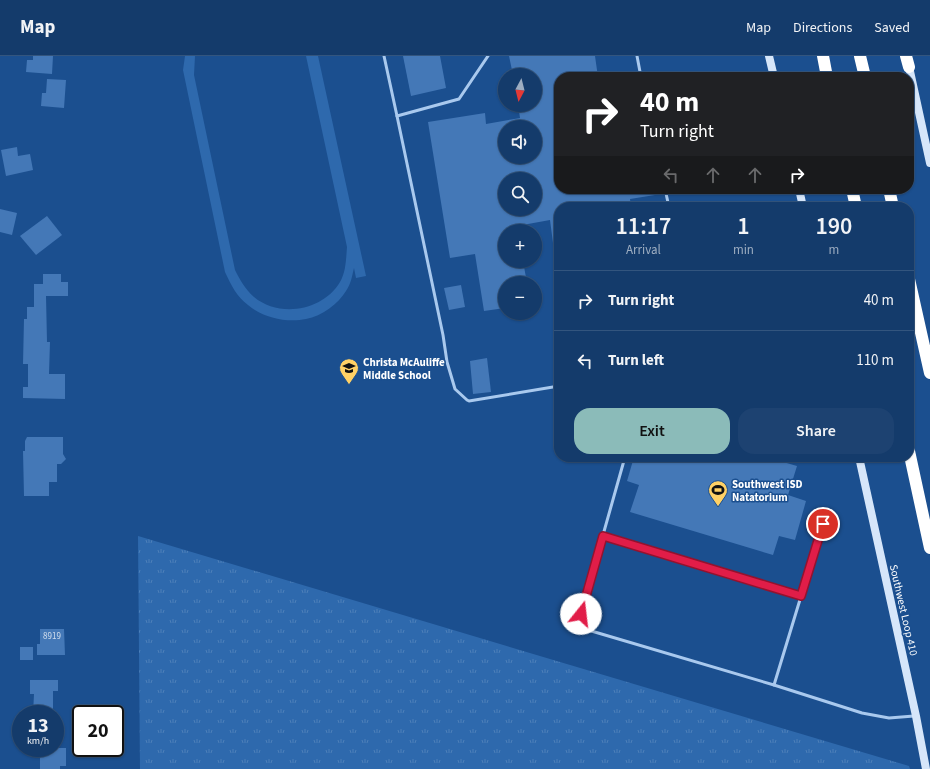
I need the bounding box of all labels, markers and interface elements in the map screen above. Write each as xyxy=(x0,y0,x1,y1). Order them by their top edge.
text: Map xyxy=(20,14,55,41)
text: Map xyxy=(746,18,771,38)
text: Directions xyxy=(793,18,852,38)
text: Saved xyxy=(874,18,910,38)
north arrow xyxy=(498,68,542,112)
map controls xyxy=(498,68,542,320)
text: 40 m xyxy=(640,82,699,122)
icon: right xyxy=(574,88,626,140)
text: Turn right xyxy=(640,119,714,144)
button: sound xyxy=(498,120,542,164)
icon: left xyxy=(660,164,682,186)
icon: ahead xyxy=(702,164,724,186)
icon: ahead xyxy=(744,164,766,186)
icon: right xyxy=(786,164,808,186)
button: search xyxy=(498,172,542,216)
text: 11:17 xyxy=(616,209,671,244)
text: 1 xyxy=(737,209,750,244)
text: 190 xyxy=(816,209,852,244)
button: + xyxy=(498,224,542,268)
text: Arrival xyxy=(626,241,661,259)
text: min xyxy=(733,241,754,259)
text: m xyxy=(829,241,839,259)
button: − xyxy=(498,276,542,320)
icon: right xyxy=(574,290,596,312)
text: Turn right xyxy=(608,290,674,311)
text: 40 m xyxy=(864,290,894,311)
icon: left xyxy=(574,350,596,372)
text: Turn left xyxy=(608,350,664,371)
text: 110 m xyxy=(856,350,894,371)
place label: Christa McAuliffe Middle School xyxy=(363,355,445,383)
school or university icon: Christa McAuliffe Middle School xyxy=(338,357,360,385)
button: Exit xyxy=(574,408,730,454)
button: Share xyxy=(738,408,894,454)
place label: Southwest ISD Natatorium xyxy=(732,477,803,505)
sports icon: Southwest ISD Natatorium xyxy=(707,479,729,507)
pin xyxy=(806,507,840,541)
icon: arrive xyxy=(812,513,834,535)
street label: Southwest Loop 410 xyxy=(886,563,921,657)
position arrow xyxy=(560,593,602,635)
house number: 8919 xyxy=(43,630,61,643)
speed limit sign: 20 xyxy=(72,705,124,757)
text: 13 xyxy=(27,712,49,740)
text: km/h xyxy=(27,734,49,748)

